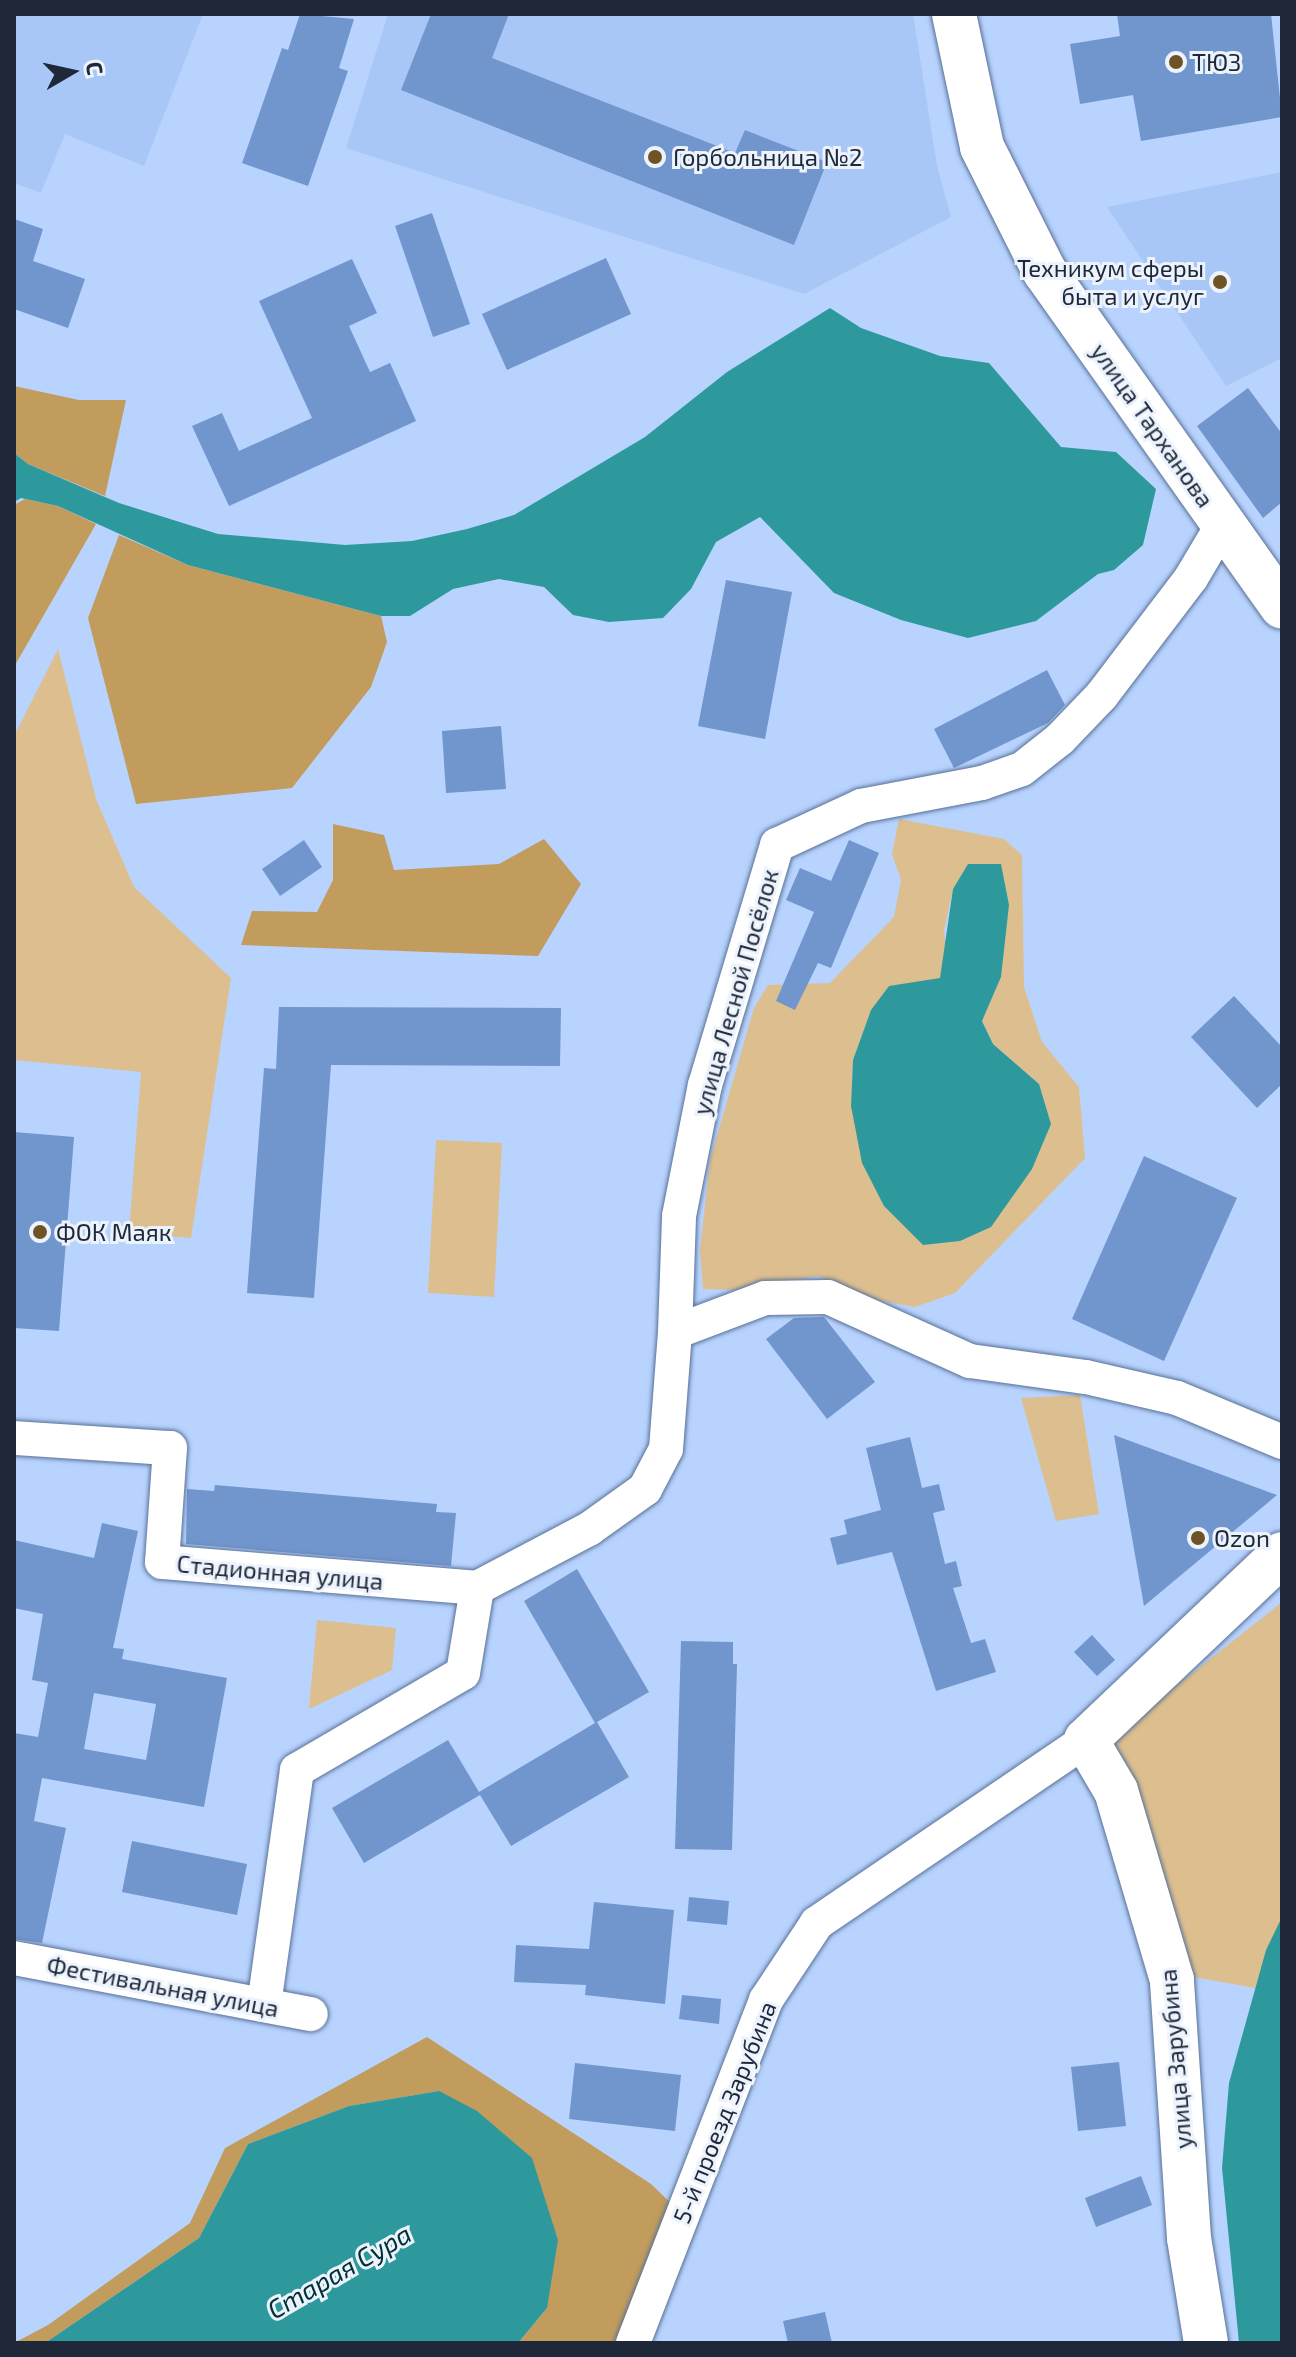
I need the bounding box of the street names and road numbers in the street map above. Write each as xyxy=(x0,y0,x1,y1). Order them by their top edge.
street label: улица Тарханова xyxy=(1086,337,1220,513)
street label: улица Лесной Посёлок xyxy=(686,866,784,1118)
street label: Стадионная улица xyxy=(176,1549,384,1595)
street label: Фестивальная улица xyxy=(45,1949,281,2023)
street label: улица Зарубина xyxy=(1153,1968,1197,2150)
street label: 5-й проезд Зарубина xyxy=(666,1997,782,2227)

